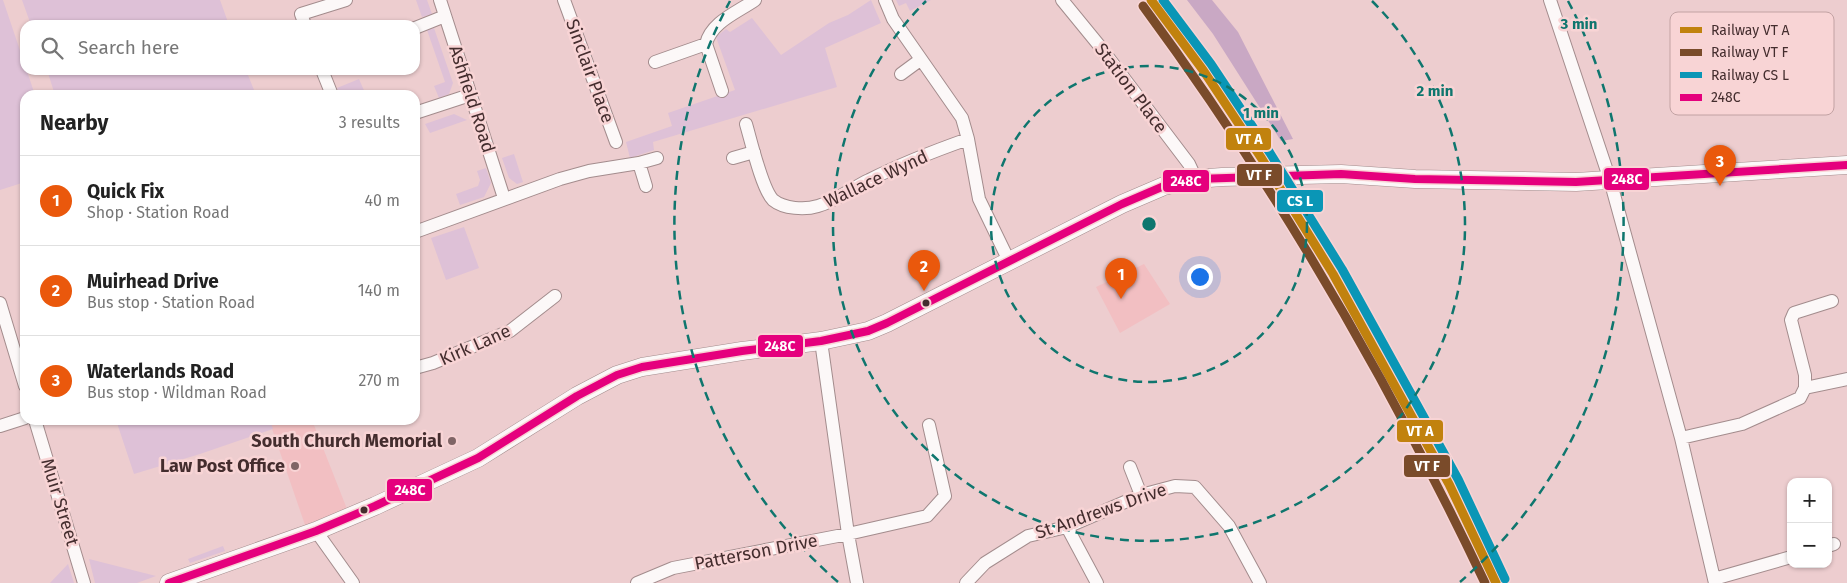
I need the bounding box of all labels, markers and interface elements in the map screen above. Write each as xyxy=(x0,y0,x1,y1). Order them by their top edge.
legend xyxy=(1670,12,1834,115)
text: 3 min xyxy=(1560,15,1597,33)
street label: Sinclair Place xyxy=(561,16,619,126)
search box xyxy=(20,20,420,75)
text: Railway VT A xyxy=(1711,22,1790,39)
icon: search xyxy=(38,34,66,62)
text: Search here xyxy=(78,36,179,59)
street label: Station Place xyxy=(1090,39,1172,137)
street label: Ashfield Road xyxy=(444,43,500,155)
text: Railway VT F xyxy=(1711,44,1789,61)
text: Railway CS L xyxy=(1711,67,1789,84)
text: 2 min xyxy=(1417,82,1453,100)
text: 248C xyxy=(1711,89,1741,106)
text: 1 min xyxy=(1243,104,1279,122)
text: Nearby xyxy=(40,110,108,136)
text: 3 results xyxy=(339,113,400,132)
line badge: VT A xyxy=(1225,127,1272,151)
text: VT A xyxy=(1234,131,1263,148)
street label: Wallace Wynd xyxy=(821,145,931,213)
pin: 3 xyxy=(1704,145,1736,186)
line badge: VT F xyxy=(1236,163,1283,187)
text: VT F xyxy=(1245,167,1272,184)
line badge: 248C xyxy=(1603,167,1650,191)
line badge: 248C xyxy=(1162,169,1210,193)
text: 248C xyxy=(1612,171,1642,188)
text: 248C xyxy=(1171,173,1201,190)
text: Quick Fix xyxy=(87,180,164,203)
line badge: CS L xyxy=(1276,189,1324,213)
text: 1 xyxy=(52,191,60,210)
text: 40 m xyxy=(365,191,400,210)
text: CS L xyxy=(1287,193,1313,210)
text: Shop · Station Road xyxy=(87,203,230,222)
centre of rings xyxy=(1140,215,1158,233)
pin: 2 xyxy=(908,250,940,291)
pin: 1 xyxy=(1105,258,1137,299)
your location xyxy=(1187,264,1213,290)
text: Muirhead Drive xyxy=(87,270,219,293)
text: 2 xyxy=(52,281,60,300)
text: 140 m xyxy=(358,281,400,300)
text: Bus stop · Station Road xyxy=(87,293,255,312)
unlabelled marker xyxy=(921,298,931,308)
street label: Kirk Lane xyxy=(436,320,514,370)
line badge: 248C xyxy=(757,334,804,358)
text: 248C xyxy=(765,338,795,355)
text: Waterlands Road xyxy=(87,360,234,383)
text: 3 xyxy=(52,371,60,390)
text: 270 m xyxy=(358,371,400,390)
text: Bus stop · Wildman Road xyxy=(87,383,267,402)
line badge: VT A xyxy=(1396,419,1444,443)
text: VT A xyxy=(1405,423,1434,440)
place label: South Church Memorial xyxy=(251,430,443,452)
marker: South Church Memorial xyxy=(446,435,458,447)
line badge: VT F xyxy=(1403,454,1451,478)
place label: Law Post Office xyxy=(160,455,285,477)
street label: Muir Street xyxy=(36,456,84,549)
text: VT F xyxy=(1413,458,1440,475)
marker: Law Post Office xyxy=(289,460,301,472)
line badge: 248C xyxy=(386,478,433,502)
street label: St Andrews Drive xyxy=(1033,478,1169,544)
map controls xyxy=(1787,478,1832,568)
button: + xyxy=(1787,478,1832,523)
text: 248C xyxy=(395,482,425,499)
unlabelled marker xyxy=(359,505,369,515)
button: − xyxy=(1787,523,1832,568)
street label: Patterson Drive xyxy=(693,529,819,575)

